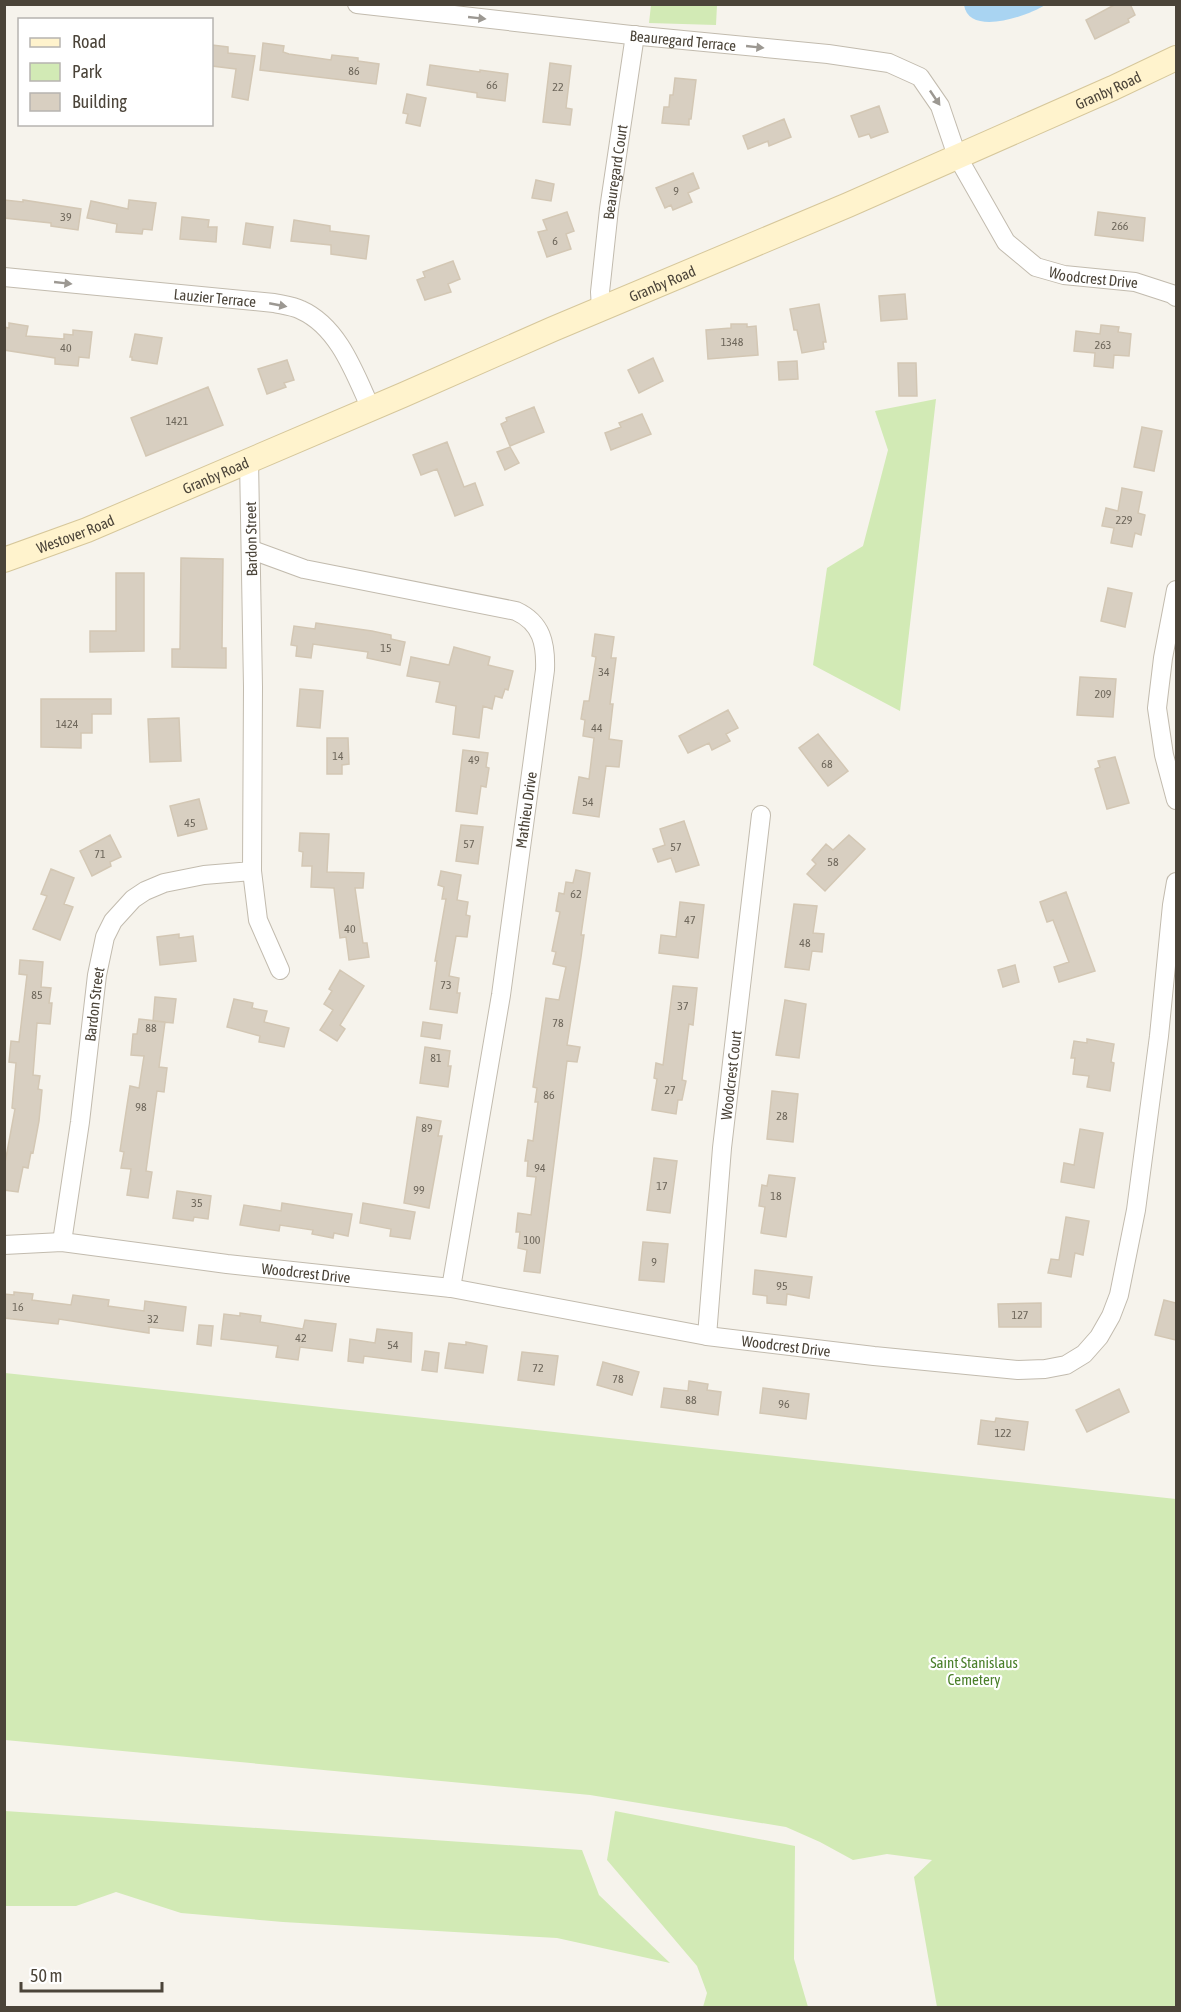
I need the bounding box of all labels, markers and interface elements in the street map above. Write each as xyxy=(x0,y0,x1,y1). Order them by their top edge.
one-way arrow xyxy=(468,13,487,22)
legend xyxy=(18,18,213,126)
street label: Beauregard Terrace xyxy=(629,26,737,54)
text: Road xyxy=(72,31,106,52)
one-way arrow xyxy=(745,42,764,52)
text: Park xyxy=(72,61,102,82)
house number: 86 xyxy=(348,64,360,78)
street label: Granby Road xyxy=(1072,68,1143,112)
house number: 66 xyxy=(486,78,498,92)
house number: 22 xyxy=(552,80,564,94)
one-way arrow xyxy=(929,90,941,106)
text: Building xyxy=(72,91,127,112)
street label: Beauregard Court xyxy=(599,123,630,220)
house number: 9 xyxy=(673,184,679,198)
house number: 39 xyxy=(60,210,72,224)
house number: 266 xyxy=(1112,219,1129,233)
house number: 6 xyxy=(552,234,558,248)
street label: Granby Road xyxy=(626,262,698,305)
street label: Woodcrest Drive xyxy=(1047,263,1139,291)
one-way arrow xyxy=(53,278,72,288)
street label: Lauzier Terrace xyxy=(173,285,257,310)
one-way arrow xyxy=(268,301,287,310)
house number: 1348 xyxy=(721,335,744,349)
house number: 263 xyxy=(1095,338,1111,352)
house number: 40 xyxy=(60,341,72,355)
house number: 1421 xyxy=(166,414,189,428)
street label: Granby Road xyxy=(180,453,251,497)
street label: Bardon Street xyxy=(242,501,260,577)
street label: Westover Road xyxy=(34,511,117,556)
house number: 229 xyxy=(1116,513,1133,527)
house number: 15 xyxy=(380,641,392,655)
house number: 34 xyxy=(598,665,610,679)
house number: 209 xyxy=(1095,687,1112,701)
house number: 1424 xyxy=(56,717,79,731)
house number: 44 xyxy=(591,721,603,735)
house number: 14 xyxy=(332,749,344,763)
house number: 49 xyxy=(468,753,480,767)
house number: 68 xyxy=(821,757,833,771)
street label: Mathieu Drive xyxy=(512,770,540,849)
house number: 54 xyxy=(582,795,594,809)
house number: 45 xyxy=(184,816,196,830)
house number: 57 xyxy=(463,837,475,851)
house number: 57 xyxy=(670,840,682,854)
house number: 71 xyxy=(94,847,106,861)
house number: 58 xyxy=(827,855,839,869)
house number: 62 xyxy=(570,887,582,901)
house number: 47 xyxy=(684,913,696,927)
house number: 40 xyxy=(344,922,356,936)
house number: 48 xyxy=(799,936,811,950)
street label: Bardon Street xyxy=(81,965,107,1042)
house number: 73 xyxy=(440,978,452,992)
house number: 85 xyxy=(31,988,43,1002)
house number: 37 xyxy=(677,999,689,1013)
house number: 78 xyxy=(552,1016,564,1030)
house number: 88 xyxy=(145,1021,157,1035)
street label: Woodcrest Court xyxy=(717,1029,744,1121)
house number: 81 xyxy=(430,1051,442,1065)
house number: 27 xyxy=(664,1083,676,1097)
house number: 86 xyxy=(543,1088,555,1102)
house number: 98 xyxy=(135,1100,147,1114)
house number: 28 xyxy=(776,1109,788,1123)
house number: 89 xyxy=(421,1121,433,1135)
house number: 94 xyxy=(534,1161,546,1175)
house number: 17 xyxy=(656,1179,668,1193)
house number: 99 xyxy=(413,1183,425,1197)
house number: 18 xyxy=(770,1189,782,1203)
house number: 35 xyxy=(191,1196,203,1210)
house number: 100 xyxy=(524,1233,541,1247)
house number: 9 xyxy=(651,1255,657,1269)
street label: Woodcrest Drive xyxy=(261,1259,352,1286)
house number: 95 xyxy=(776,1279,788,1293)
house number: 16 xyxy=(12,1300,24,1314)
house number: 127 xyxy=(1012,1308,1029,1322)
house number: 32 xyxy=(147,1312,159,1326)
house number: 42 xyxy=(295,1331,307,1345)
street label: Woodcrest Drive xyxy=(741,1332,832,1359)
house number: 54 xyxy=(387,1338,399,1352)
house number: 72 xyxy=(532,1361,544,1375)
house number: 78 xyxy=(612,1372,624,1386)
house number: 88 xyxy=(685,1393,697,1407)
house number: 96 xyxy=(778,1397,790,1411)
house number: 122 xyxy=(995,1426,1011,1440)
park label: Saint Stanislaus Cemetery xyxy=(930,1654,1018,1688)
scale bar xyxy=(21,1955,162,1993)
text: 50 m xyxy=(30,1965,62,1986)

